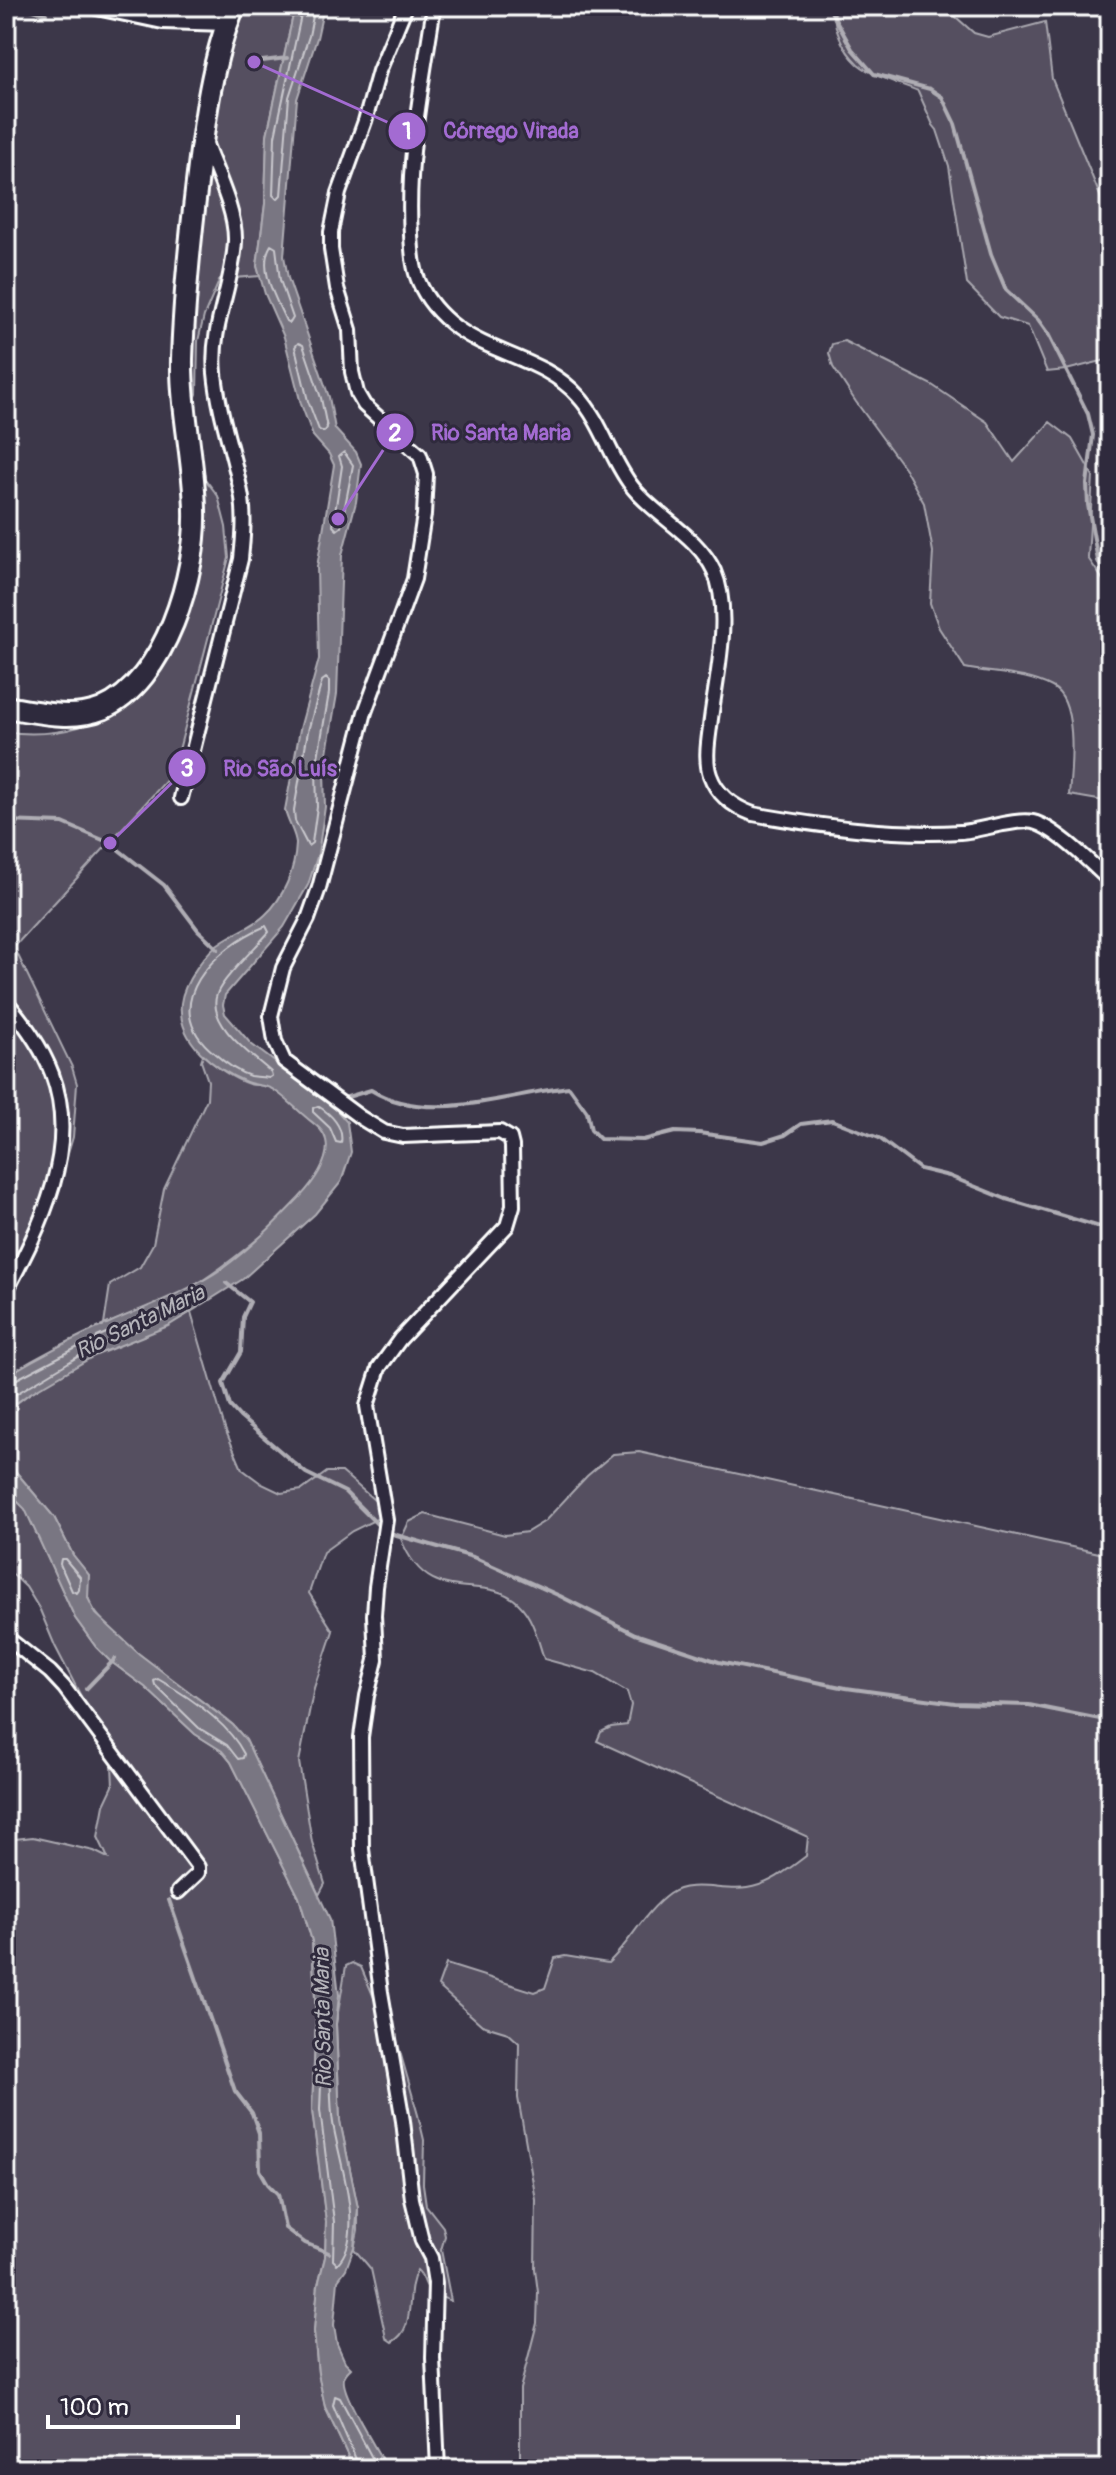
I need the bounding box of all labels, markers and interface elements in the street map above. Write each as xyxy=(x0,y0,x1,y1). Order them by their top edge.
callout: Córrego Virada xyxy=(387,108,595,154)
text: 1 xyxy=(402,117,412,146)
text: Córrego Virada xyxy=(443,117,579,145)
callout: Rio Santa Maria xyxy=(375,409,587,455)
text: 2 xyxy=(388,419,402,448)
text: Rio Santa Maria xyxy=(431,419,571,447)
callout: Rio São Luís xyxy=(167,745,353,791)
text: 3 xyxy=(180,754,194,783)
text: Rio São Luís xyxy=(223,755,337,783)
water label: Rio Santa Maria xyxy=(71,1278,211,1365)
water label: Rio Santa Maria xyxy=(308,1946,338,2088)
scale bar xyxy=(48,2379,238,2429)
text: 100 m xyxy=(60,2393,129,2422)

